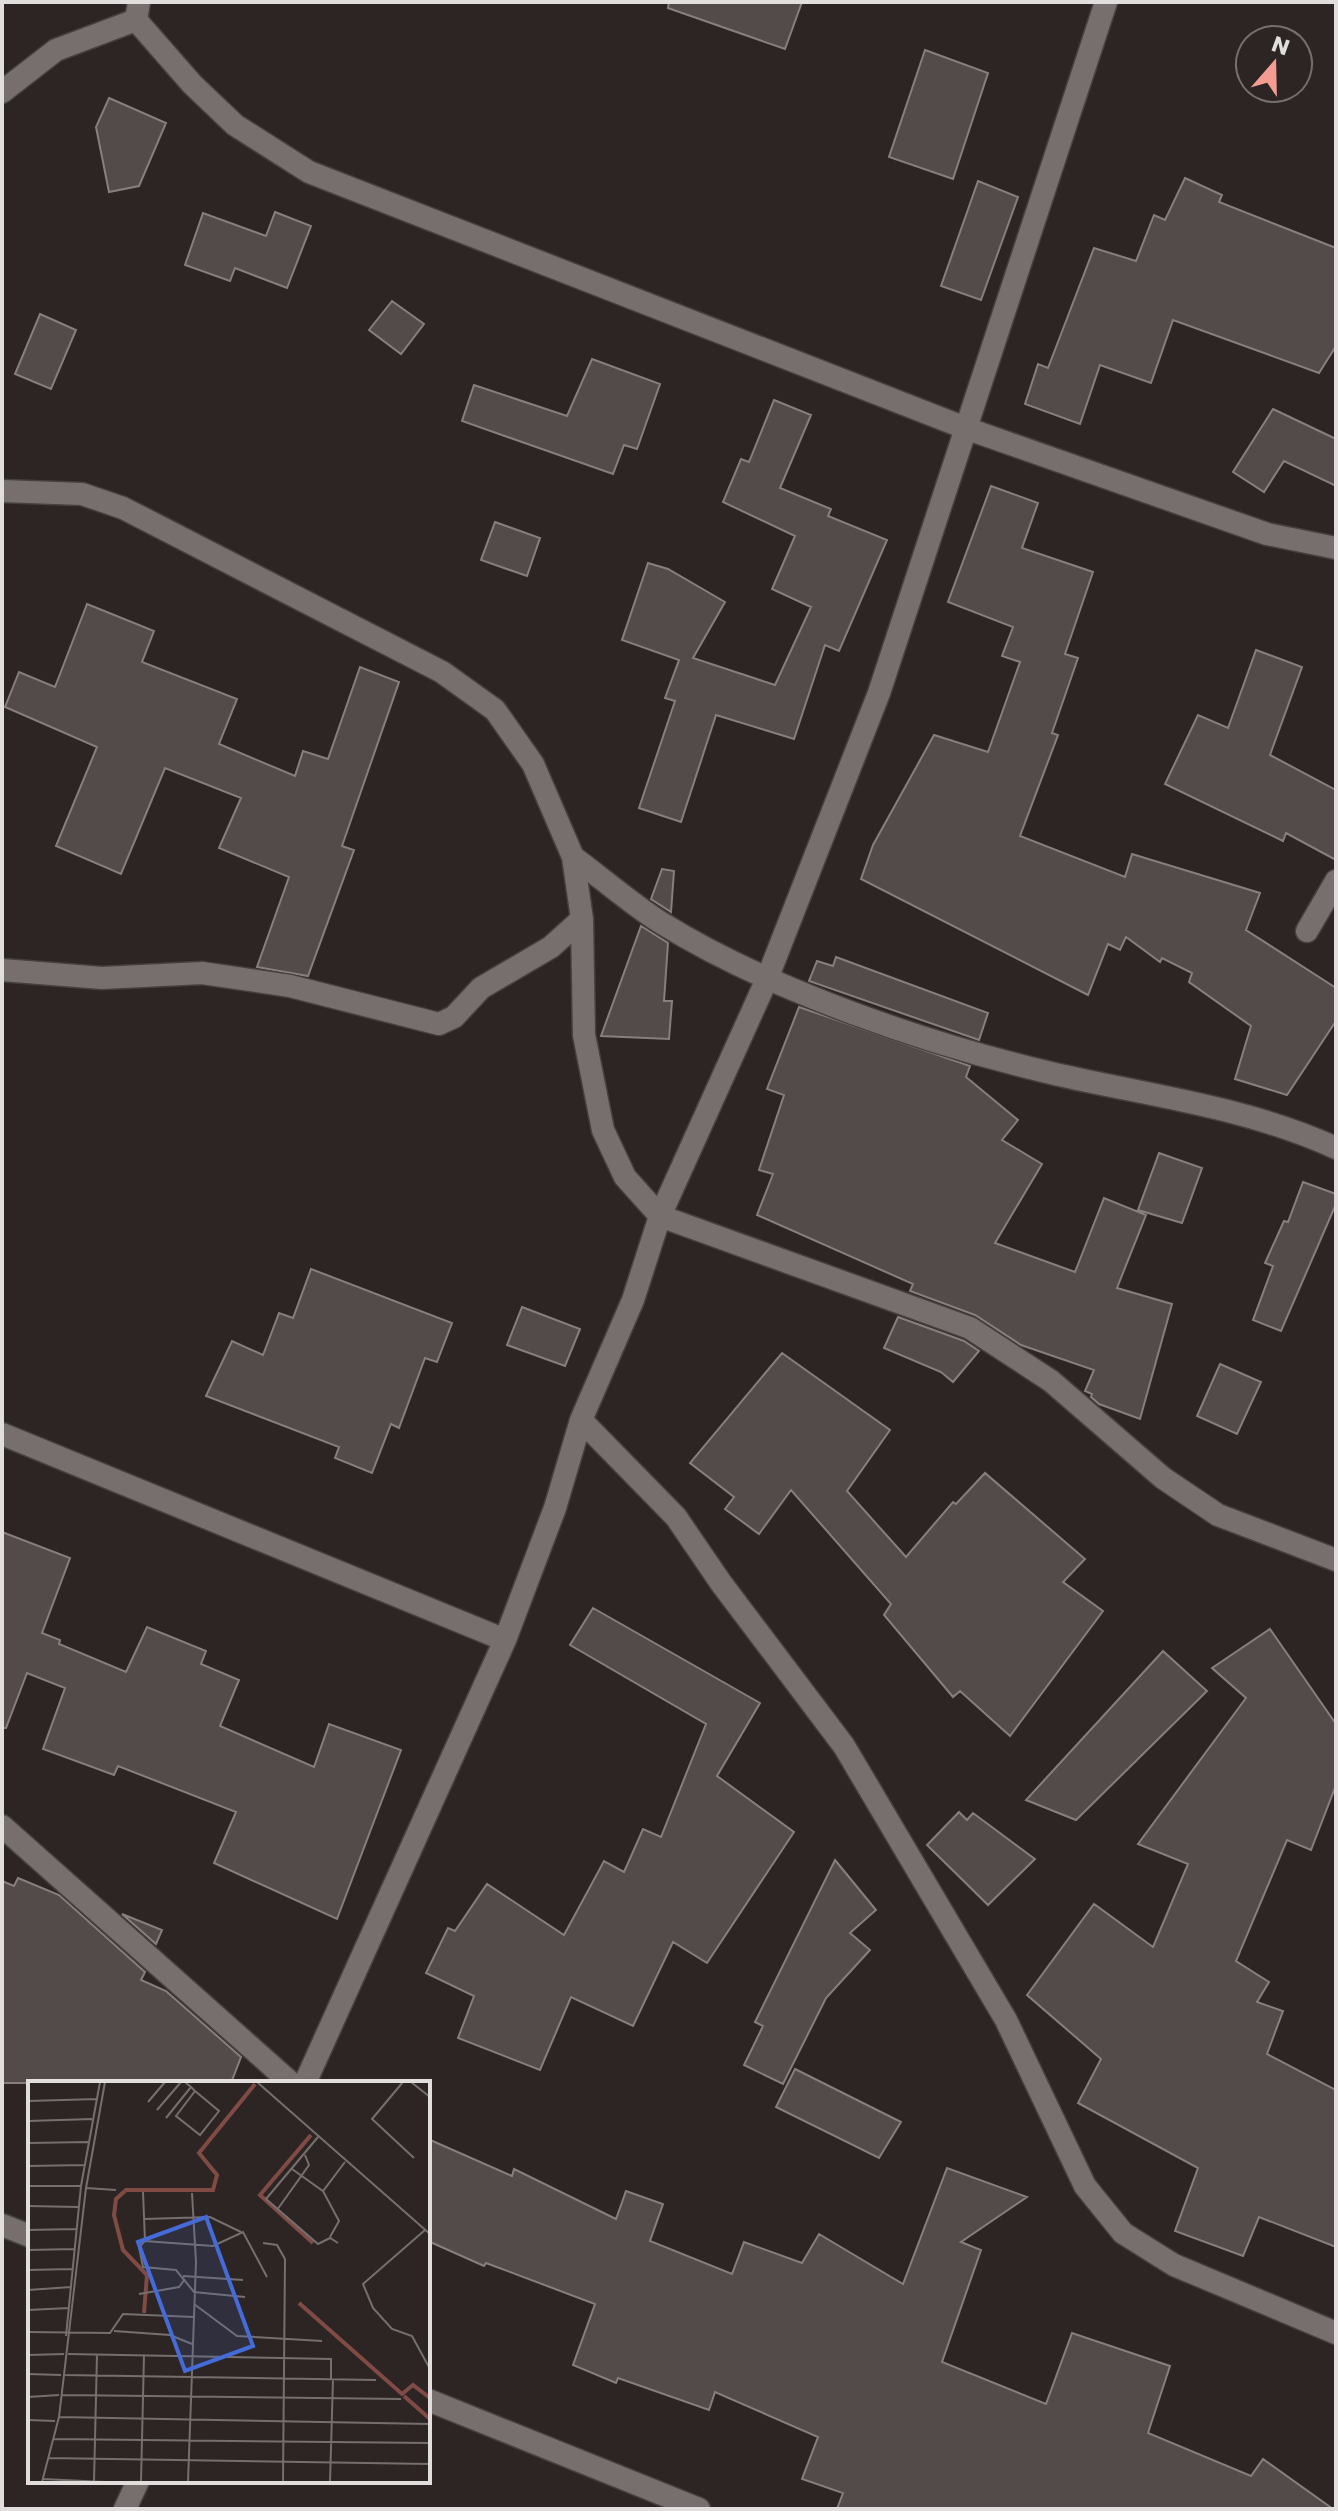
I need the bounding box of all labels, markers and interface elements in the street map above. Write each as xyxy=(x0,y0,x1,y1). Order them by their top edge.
north arrow xyxy=(1234,24,1314,104)
text: N xyxy=(1268,28,1294,63)
inset map xyxy=(28,2081,430,2483)

